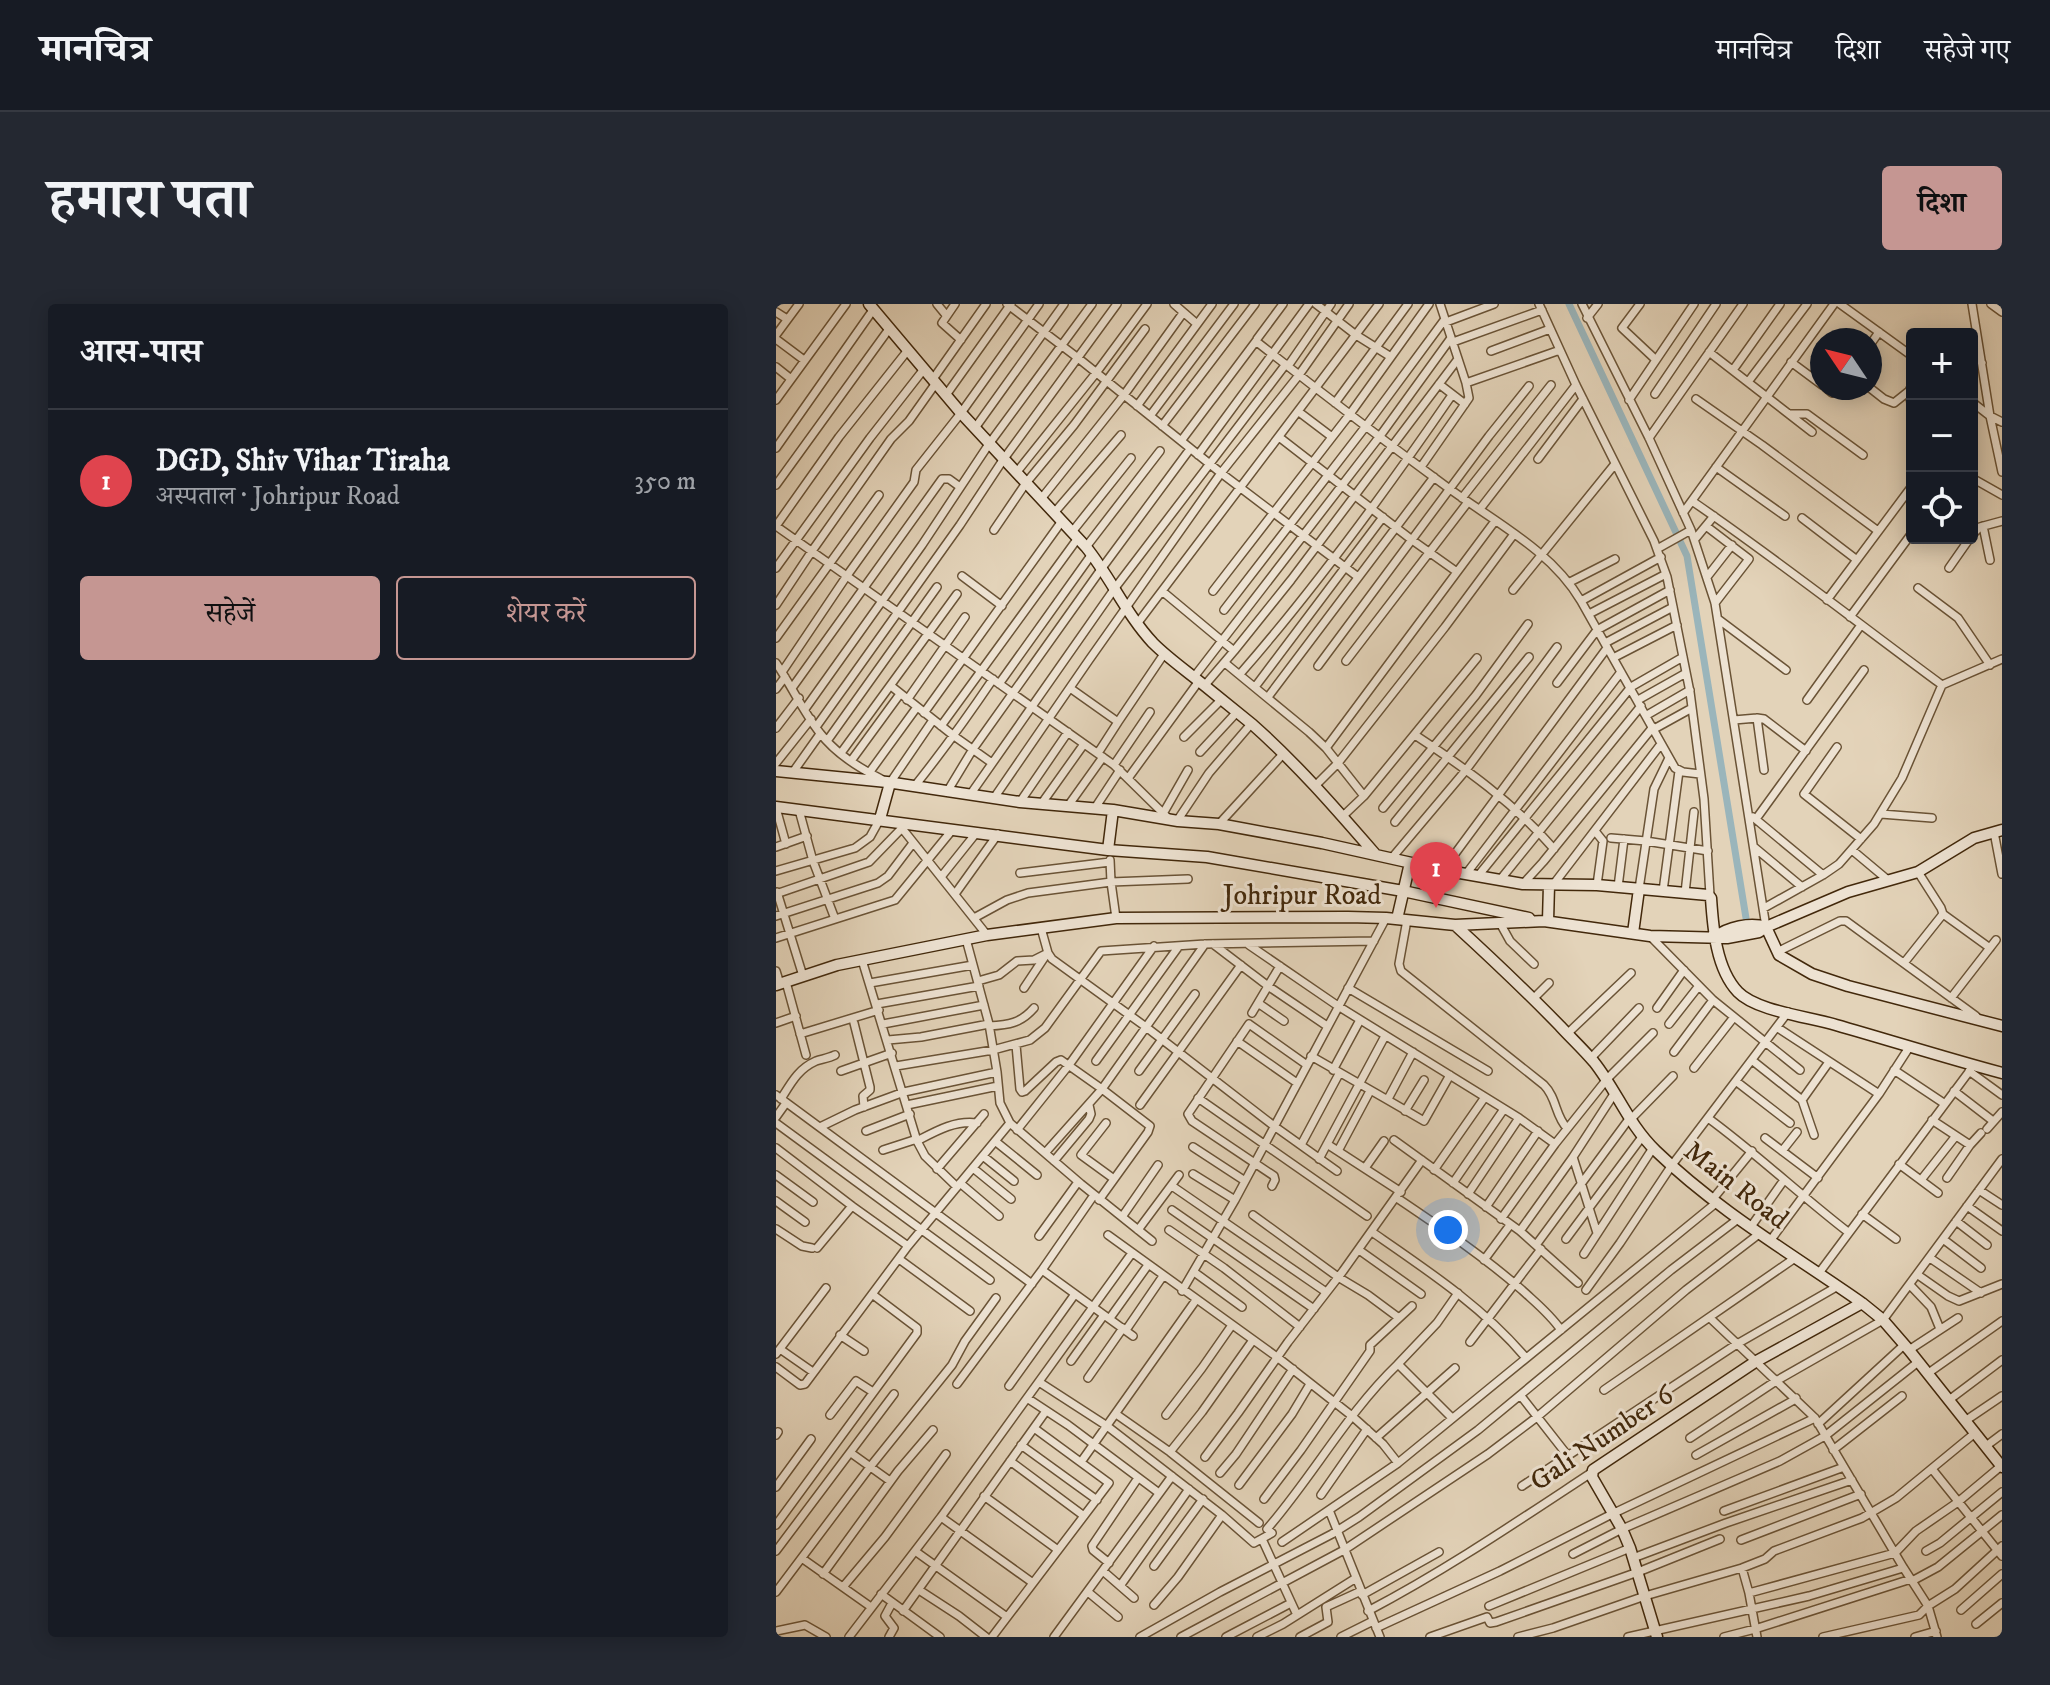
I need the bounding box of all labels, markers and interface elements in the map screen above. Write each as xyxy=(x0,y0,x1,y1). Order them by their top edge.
text: मानचित्र xyxy=(40,26,151,74)
text: मानचित्र xyxy=(1716,33,1792,68)
text: दिशा xyxy=(1836,33,1880,68)
text: सहेजे गए xyxy=(1924,33,2010,68)
text: हमारा पता xyxy=(48,166,251,236)
button: दिशा xyxy=(1882,166,2002,250)
north arrow xyxy=(1810,328,1882,400)
map controls xyxy=(1906,328,1978,544)
button: + xyxy=(1906,328,1978,400)
text: आस-पास xyxy=(80,331,202,373)
button: − xyxy=(1906,400,1978,472)
text: DGD, Shiv Vihar Tiraha xyxy=(156,443,450,480)
text: 1 xyxy=(101,465,111,498)
text: 350 m xyxy=(634,465,696,498)
button: locate xyxy=(1906,472,1978,544)
text: अस्पताल · Johripur Road xyxy=(156,480,400,513)
button: सहेजें xyxy=(80,576,380,660)
button: शेयर करें xyxy=(396,576,696,660)
pin: 1 xyxy=(1410,842,1462,908)
street label: Johripur Road xyxy=(1220,878,1381,913)
street label: Main Road xyxy=(1677,1133,1795,1237)
your location xyxy=(1428,1210,1468,1250)
street label: Gali Number 6 xyxy=(1523,1377,1681,1499)

